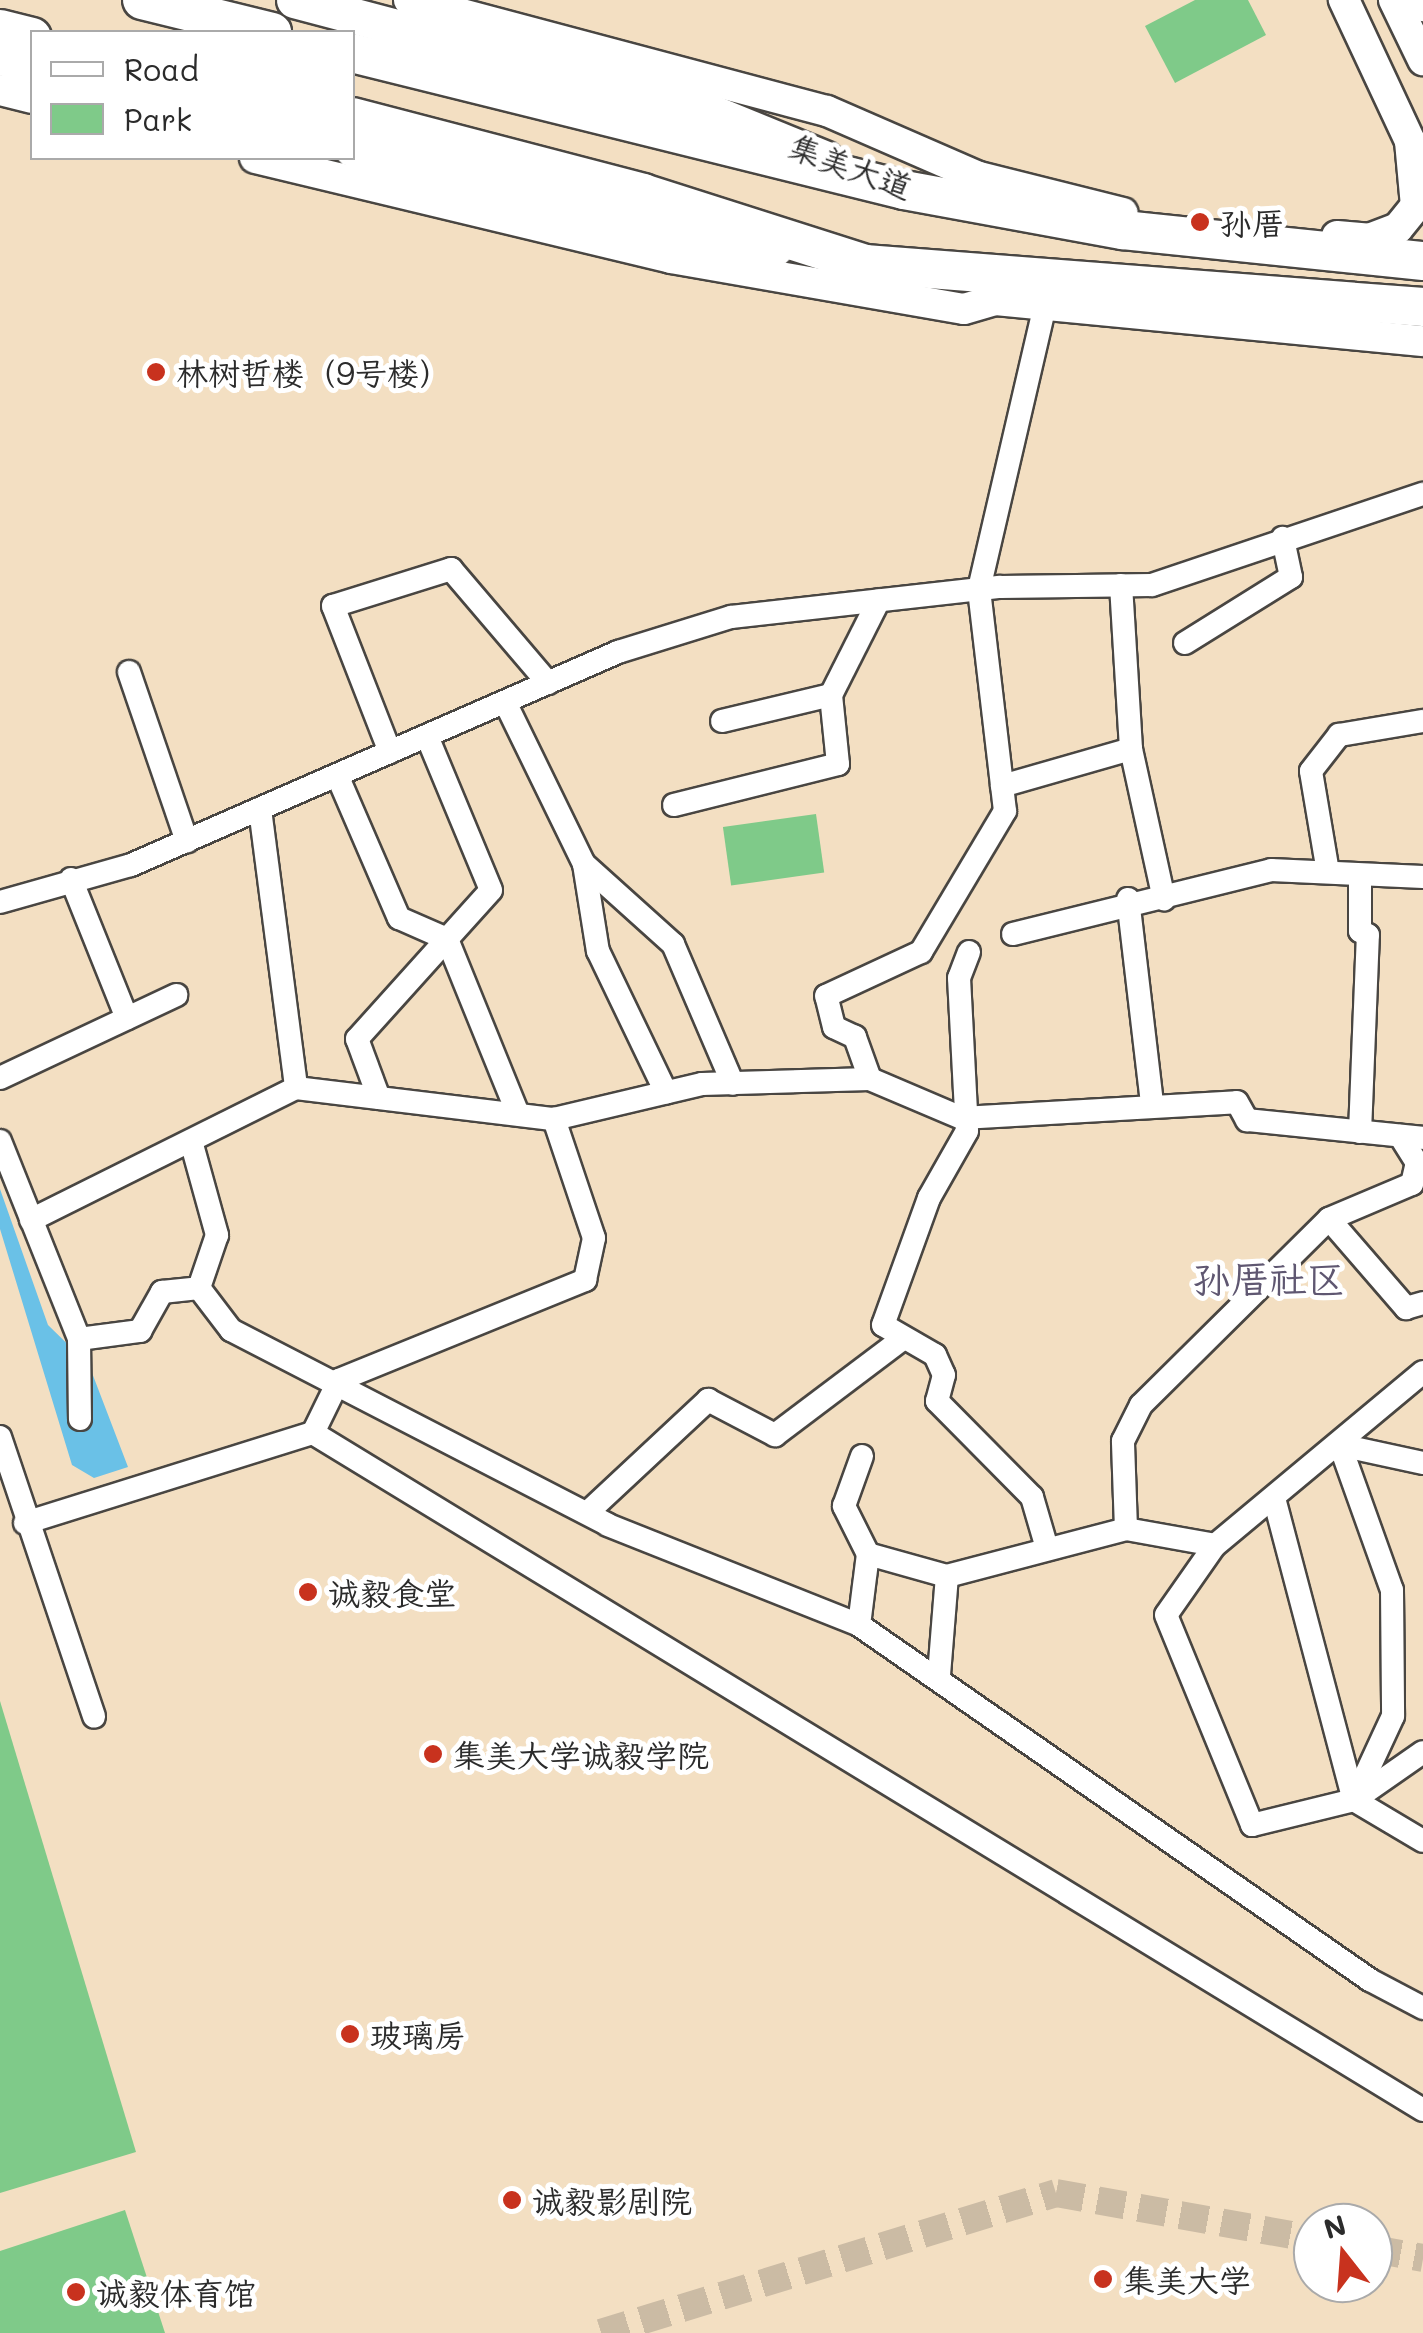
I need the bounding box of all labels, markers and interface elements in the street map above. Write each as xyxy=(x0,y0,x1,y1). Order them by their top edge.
legend xyxy=(30,30,355,160)
text: Road xyxy=(124,49,199,89)
text: Park xyxy=(124,99,192,139)
street label: 集美大道 xyxy=(784,126,918,206)
place label: 孙厝 xyxy=(1220,203,1284,241)
marker: 孙厝 xyxy=(1189,211,1211,233)
place label: 林树哲楼（9号楼） xyxy=(176,353,451,391)
marker: 林树哲楼（9号楼） xyxy=(145,361,167,383)
district label: 孙厝社区 xyxy=(1193,1256,1345,1302)
place label: 诚毅食堂 xyxy=(328,1573,456,1611)
marker: 诚毅食堂 xyxy=(297,1581,319,1603)
place label: 集美大学诚毅学院 xyxy=(453,1735,709,1773)
marker: 集美大学诚毅学院 xyxy=(422,1743,444,1765)
place label: 玻璃房 xyxy=(370,2015,466,2053)
marker: 玻璃房 xyxy=(339,2023,361,2045)
place label: 诚毅影剧院 xyxy=(532,2181,692,2219)
marker: 诚毅影剧院 xyxy=(501,2189,523,2211)
north arrow xyxy=(1293,2203,1393,2303)
text: N xyxy=(1319,2206,1350,2247)
place label: 集美大学 xyxy=(1123,2260,1251,2298)
marker: 集美大学 xyxy=(1092,2268,1114,2290)
place label: 诚毅体育馆 xyxy=(96,2273,256,2311)
marker: 诚毅体育馆 xyxy=(65,2281,87,2303)

